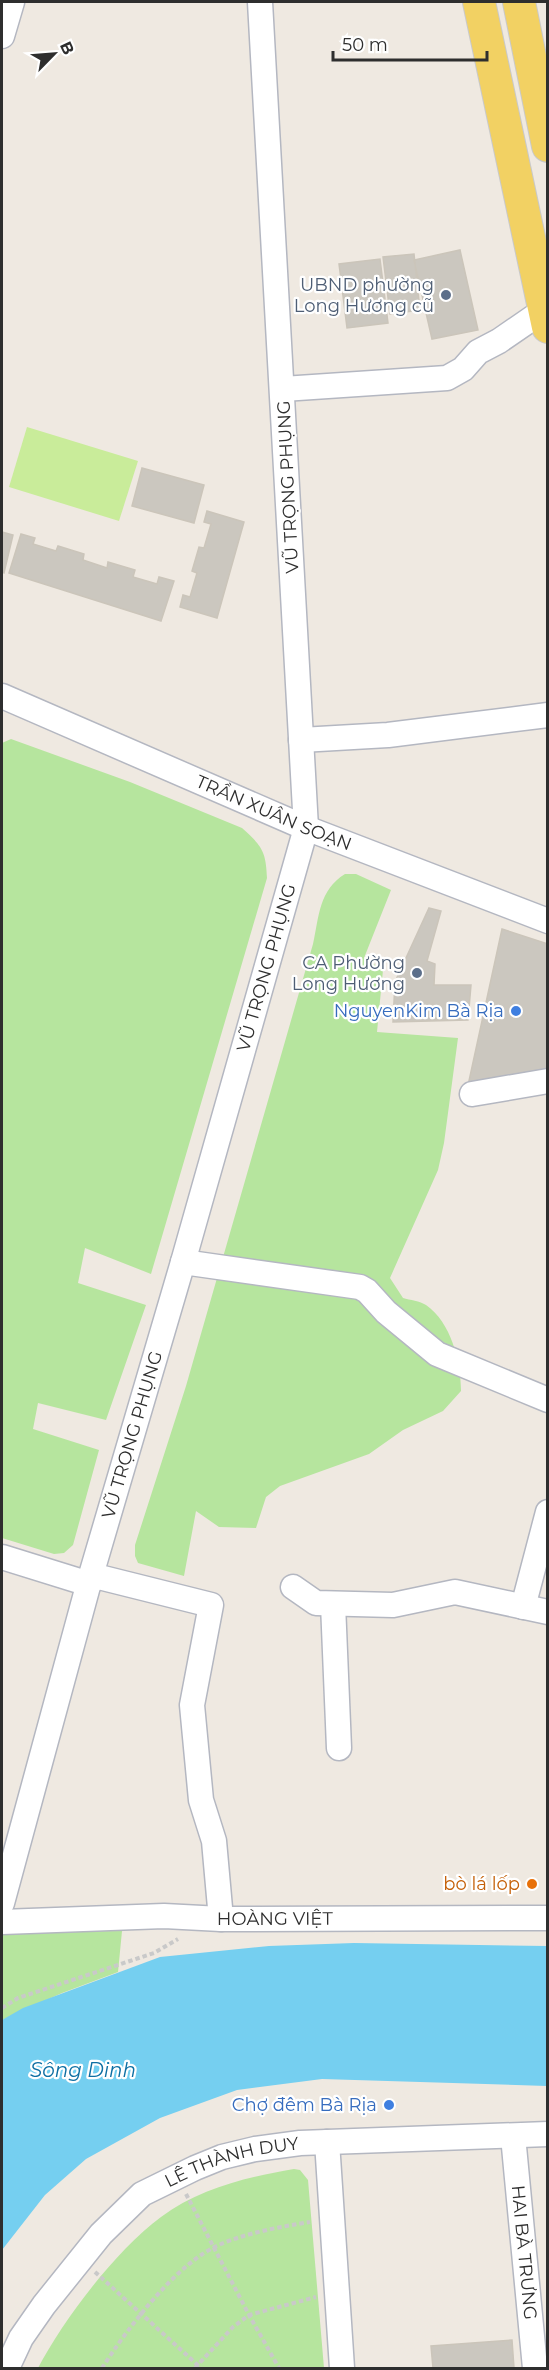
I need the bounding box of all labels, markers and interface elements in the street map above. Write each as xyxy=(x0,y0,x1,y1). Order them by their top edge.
north arrow xyxy=(24,24,84,84)
scale bar xyxy=(333,24,488,62)
text: 50 m xyxy=(342,34,388,56)
text: B xyxy=(56,38,78,57)
place label: UBND phường Long Hương cũ xyxy=(294,274,434,317)
marker: UBND phường Long Hương cũ xyxy=(439,288,453,302)
street label: VŨ TRỌNG PHỤNG xyxy=(272,400,304,574)
street label: TRẦN XUÂN SOẠN xyxy=(192,771,355,856)
street label: VŨ TRỌNG PHỤNG xyxy=(232,881,301,1054)
place label: CA Phường Long Hương xyxy=(292,952,405,995)
marker: CA Phường Long Hương xyxy=(410,966,424,980)
place label: NguyenKim Bà Rịa xyxy=(334,1000,504,1022)
marker: NguyenKim Bà Rịa xyxy=(509,1004,523,1018)
street label: VŨ TRỌNG PHỤNG xyxy=(97,1348,167,1521)
place label: bò lá lốp xyxy=(443,1873,520,1895)
marker: bò lá lốp xyxy=(525,1877,539,1891)
street label: HOÀNG VIỆT xyxy=(217,1908,333,1930)
water label: Sông Dinh xyxy=(30,2058,136,2082)
place label: Chợ đêm Bà Rịa xyxy=(232,2094,377,2116)
marker: Chợ đêm Bà Rịa xyxy=(382,2098,396,2112)
street label: LÊ THÀNH DUY xyxy=(161,2132,301,2192)
street label: HAI BÀ TRƯNG xyxy=(507,2184,541,2321)

